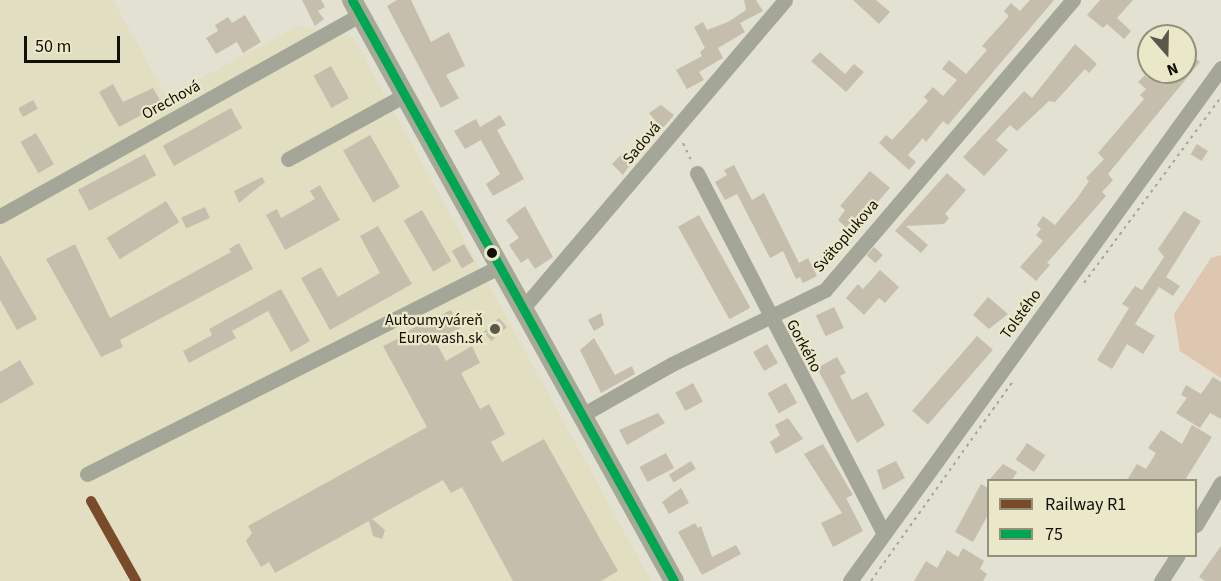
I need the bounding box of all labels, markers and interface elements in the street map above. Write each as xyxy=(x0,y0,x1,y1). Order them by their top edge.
scale bar xyxy=(27,24,123,62)
north arrow xyxy=(1137,24,1197,84)
text: 50 m xyxy=(35,34,71,59)
text: N xyxy=(1164,57,1181,81)
street label: Orechová xyxy=(138,76,204,124)
street label: Sadová xyxy=(619,118,665,168)
street label: Svätoplukova xyxy=(809,196,883,276)
unlabelled marker xyxy=(486,247,498,259)
street label: Tolstého xyxy=(996,285,1046,343)
place label: Autoumyváreň Eurowash.sk xyxy=(385,310,483,348)
street label: Gorkého xyxy=(782,316,826,376)
marker: Autoumyváreň Eurowash.sk xyxy=(488,322,502,336)
legend xyxy=(987,479,1197,557)
text: Railway R1 xyxy=(1045,492,1126,517)
text: 75 xyxy=(1045,522,1063,547)

